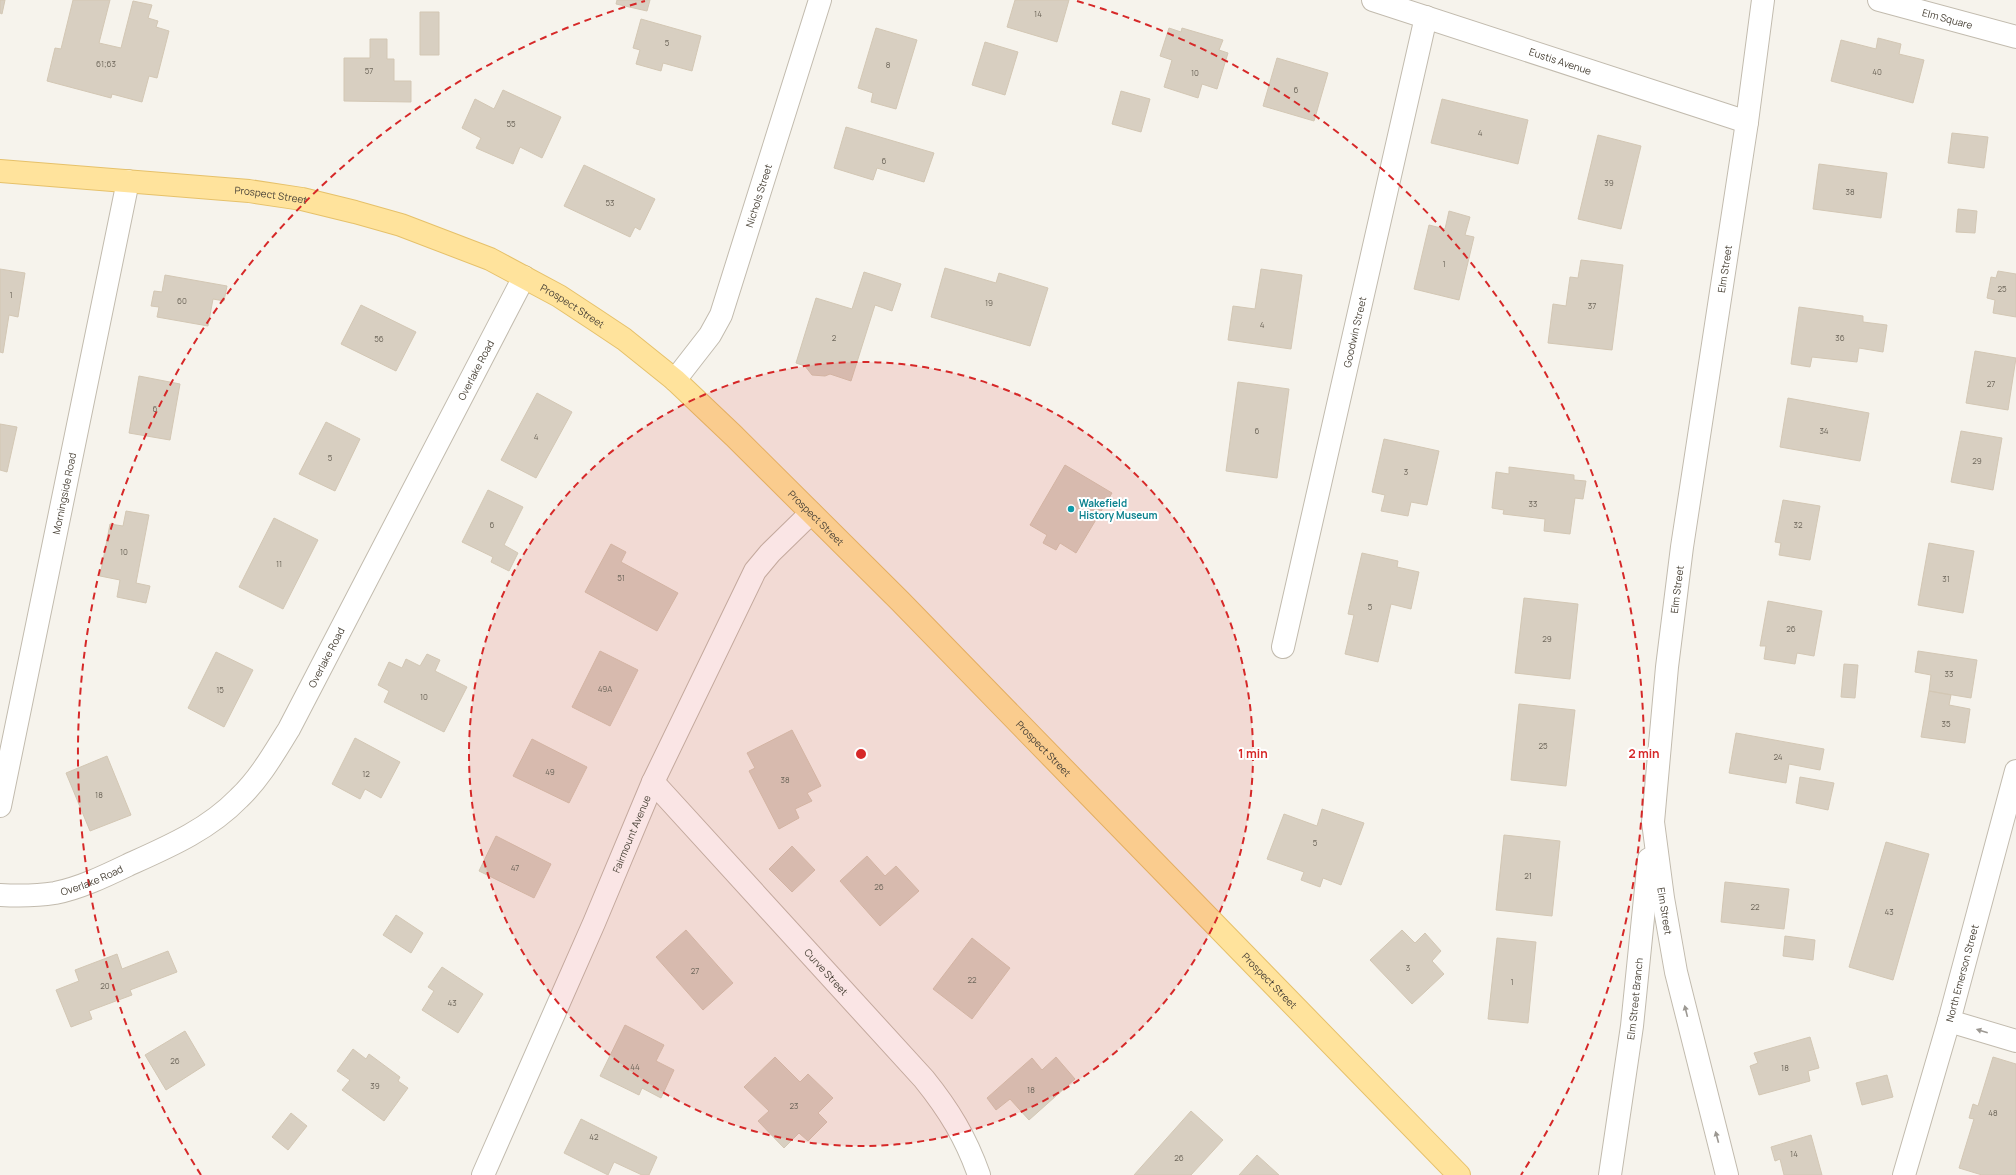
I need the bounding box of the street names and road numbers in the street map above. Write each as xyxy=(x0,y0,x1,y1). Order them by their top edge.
street label: Elm Square xyxy=(1921,5,1974,32)
street label: Eustis Avenue xyxy=(1527,44,1593,78)
street label: Nichols Street xyxy=(742,162,775,229)
street label: Prospect Street xyxy=(234,183,309,207)
street label: Elm Street xyxy=(1714,244,1735,294)
street label: Prospect Street xyxy=(538,280,607,331)
street label: Goodwin Street xyxy=(1340,295,1369,369)
street label: Overlake Road xyxy=(454,337,497,403)
street label: Morningside Road xyxy=(49,451,79,536)
street label: Prospect Street xyxy=(785,487,847,549)
street label: Elm Street xyxy=(1667,565,1687,614)
street label: Overlake Road xyxy=(305,625,348,690)
street label: Prospect Street xyxy=(1013,717,1074,780)
street label: Fairmount Avenue xyxy=(609,793,654,875)
street label: Overlake Road xyxy=(59,861,125,899)
street label: Elm Street xyxy=(1654,886,1676,936)
street label: North Emerson Street xyxy=(1942,923,1982,1023)
street label: Curve Street xyxy=(801,945,851,998)
street label: Prospect Street xyxy=(1239,949,1300,1012)
street label: Elm Street Branch xyxy=(1623,957,1646,1041)

